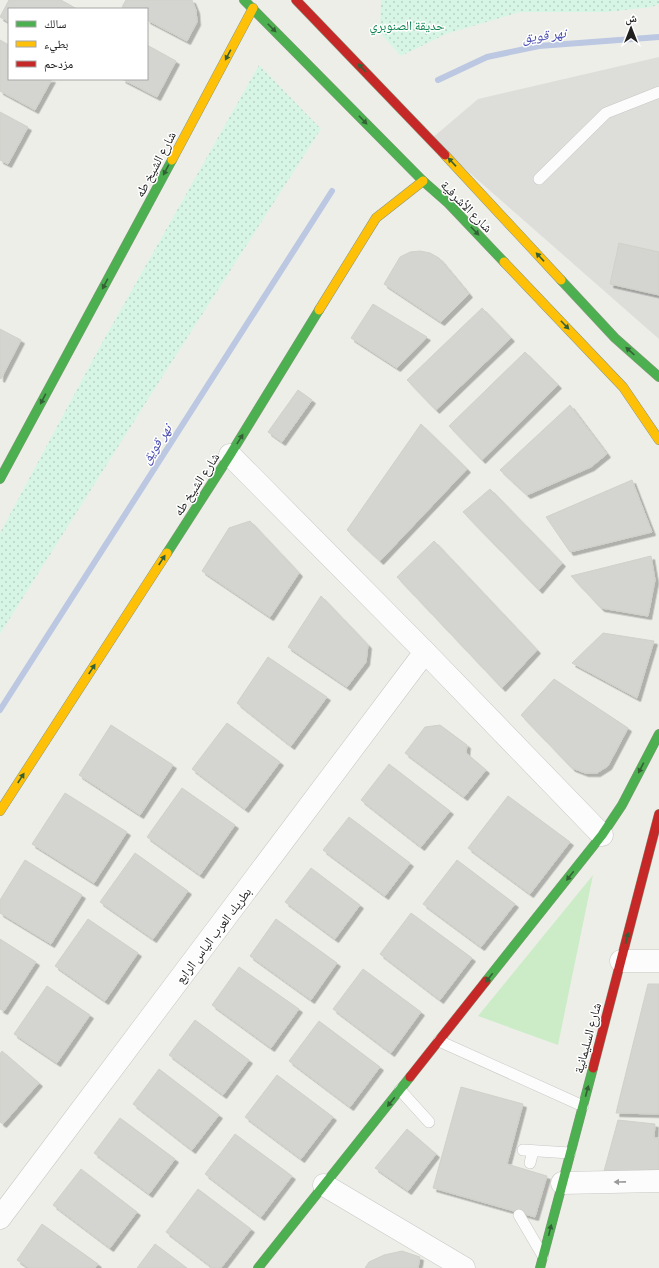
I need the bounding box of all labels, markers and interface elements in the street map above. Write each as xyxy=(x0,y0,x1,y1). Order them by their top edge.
legend xyxy=(8,8,148,80)
north arrow xyxy=(611,8,651,48)
text: ش xyxy=(625,11,637,26)
text: سالك xyxy=(44,16,66,33)
park label: حديقة الصنوبري xyxy=(369,17,445,36)
one-way arrow xyxy=(267,23,277,33)
water label: نهر قويق xyxy=(521,23,569,49)
text: بطيء xyxy=(44,36,68,54)
one-way arrow xyxy=(225,49,231,61)
text: مزدحم xyxy=(44,56,73,73)
one-way arrow xyxy=(357,63,367,73)
one-way arrow xyxy=(358,115,368,125)
street label: شارع الشيخ طه xyxy=(131,128,181,201)
one-way arrow xyxy=(447,157,457,167)
one-way arrow xyxy=(163,164,170,175)
street label: شارع الأشرفية xyxy=(436,177,496,237)
one-way arrow xyxy=(470,226,480,236)
one-way arrow xyxy=(535,252,545,262)
one-way arrow xyxy=(102,278,108,290)
one-way arrow xyxy=(560,321,569,330)
one-way arrow xyxy=(625,346,635,356)
one-way arrow xyxy=(40,393,47,404)
water label: نهر قويق xyxy=(137,419,178,468)
one-way arrow xyxy=(236,434,244,444)
street label: شارع الشيخ طه xyxy=(170,449,224,520)
one-way arrow xyxy=(159,554,166,566)
one-way arrow xyxy=(88,664,96,674)
one-way arrow xyxy=(638,762,644,774)
one-way arrow xyxy=(17,773,25,783)
one-way arrow xyxy=(565,871,574,882)
street label: بطريك العرب الياس الرابع xyxy=(172,884,256,987)
one-way arrow xyxy=(624,932,630,944)
one-way arrow xyxy=(485,973,493,984)
street label: شارع السليمانية xyxy=(570,1001,606,1076)
one-way arrow xyxy=(584,1085,590,1097)
one-way arrow xyxy=(386,1096,395,1107)
one-way arrow xyxy=(613,1179,626,1185)
one-way arrow xyxy=(547,1224,553,1236)

